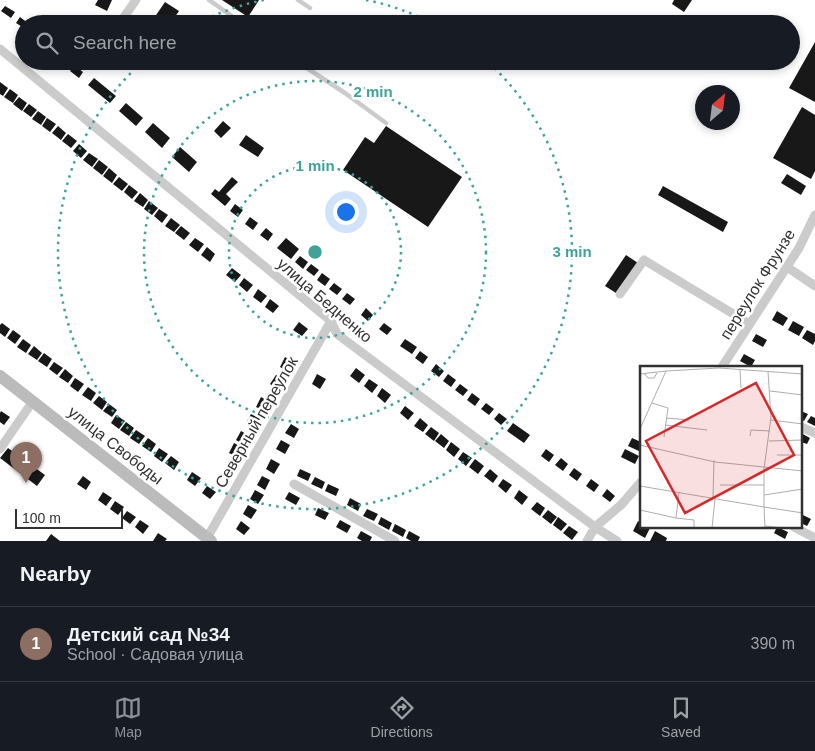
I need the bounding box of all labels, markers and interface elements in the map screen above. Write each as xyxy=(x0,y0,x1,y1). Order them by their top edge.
search box xyxy=(15,15,800,70)
icon: search xyxy=(33,29,61,57)
text: Search here xyxy=(73,32,177,53)
text: 2 min xyxy=(353,83,393,100)
north arrow xyxy=(695,85,740,130)
text: 1 min xyxy=(295,157,335,174)
your location xyxy=(333,199,359,225)
street label: переулок Фрунзе xyxy=(717,226,798,342)
centre of rings xyxy=(306,243,324,261)
text: 3 min xyxy=(552,243,592,260)
street label: улица Бедненко xyxy=(274,255,375,346)
street label: Северный переулок xyxy=(212,353,301,491)
inset map xyxy=(640,366,802,528)
street label: улица Свободы xyxy=(65,403,167,488)
pin: 1 xyxy=(10,442,42,483)
scale bar xyxy=(15,506,122,529)
text: 100 m xyxy=(22,510,61,526)
text: Nearby xyxy=(20,562,91,585)
text: Детский сад №34 xyxy=(67,624,230,645)
text: 1 xyxy=(32,635,40,652)
text: 390 m xyxy=(751,635,795,652)
text: School · Садовая улица xyxy=(67,646,243,663)
tab: Map xyxy=(114,694,142,740)
tab: Directions xyxy=(371,694,433,740)
tab: Saved xyxy=(661,694,701,740)

